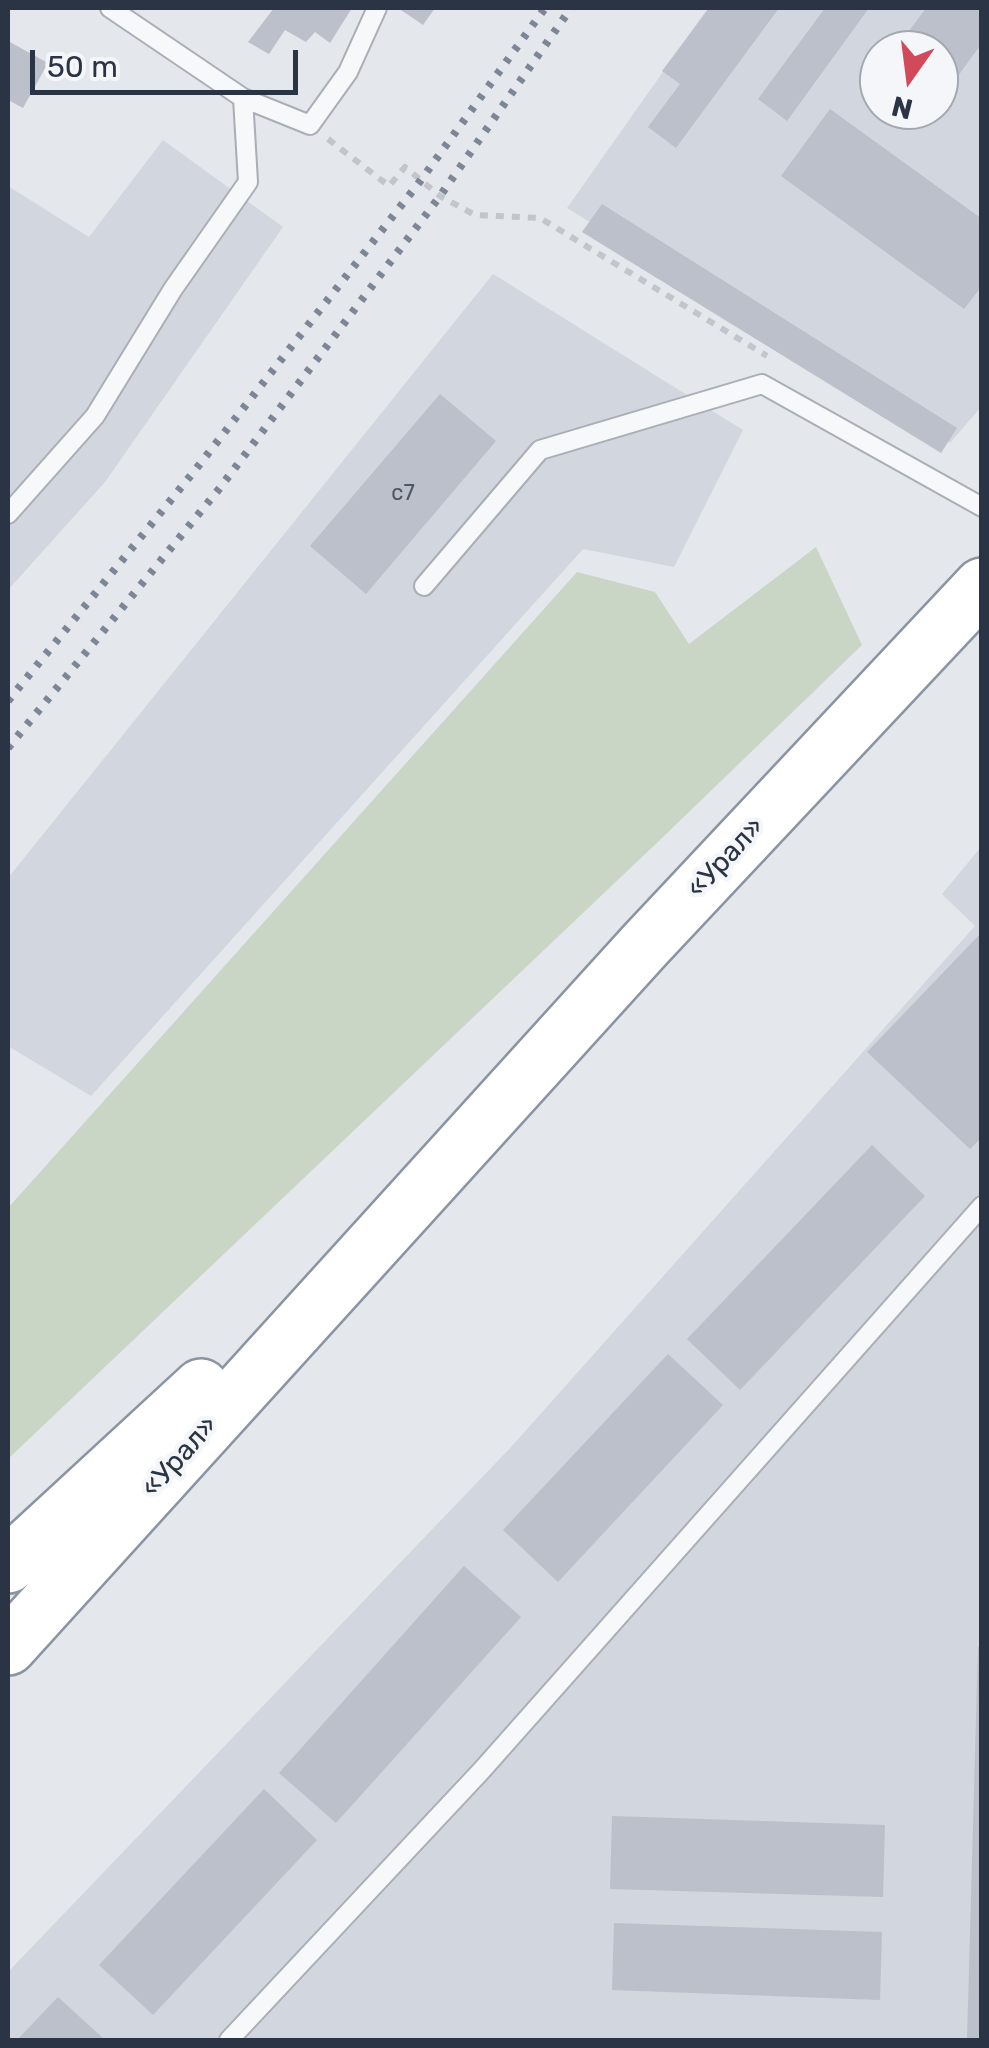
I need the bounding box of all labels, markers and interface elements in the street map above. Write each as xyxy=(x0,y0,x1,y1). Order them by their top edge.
scale bar xyxy=(35,30,302,92)
north arrow xyxy=(859,30,959,130)
text: 50 m xyxy=(47,49,118,85)
text: N xyxy=(888,89,916,126)
house number: с7 xyxy=(391,481,415,507)
street label: «Урал» xyxy=(680,811,772,905)
street label: «Урал» xyxy=(135,1409,225,1505)

